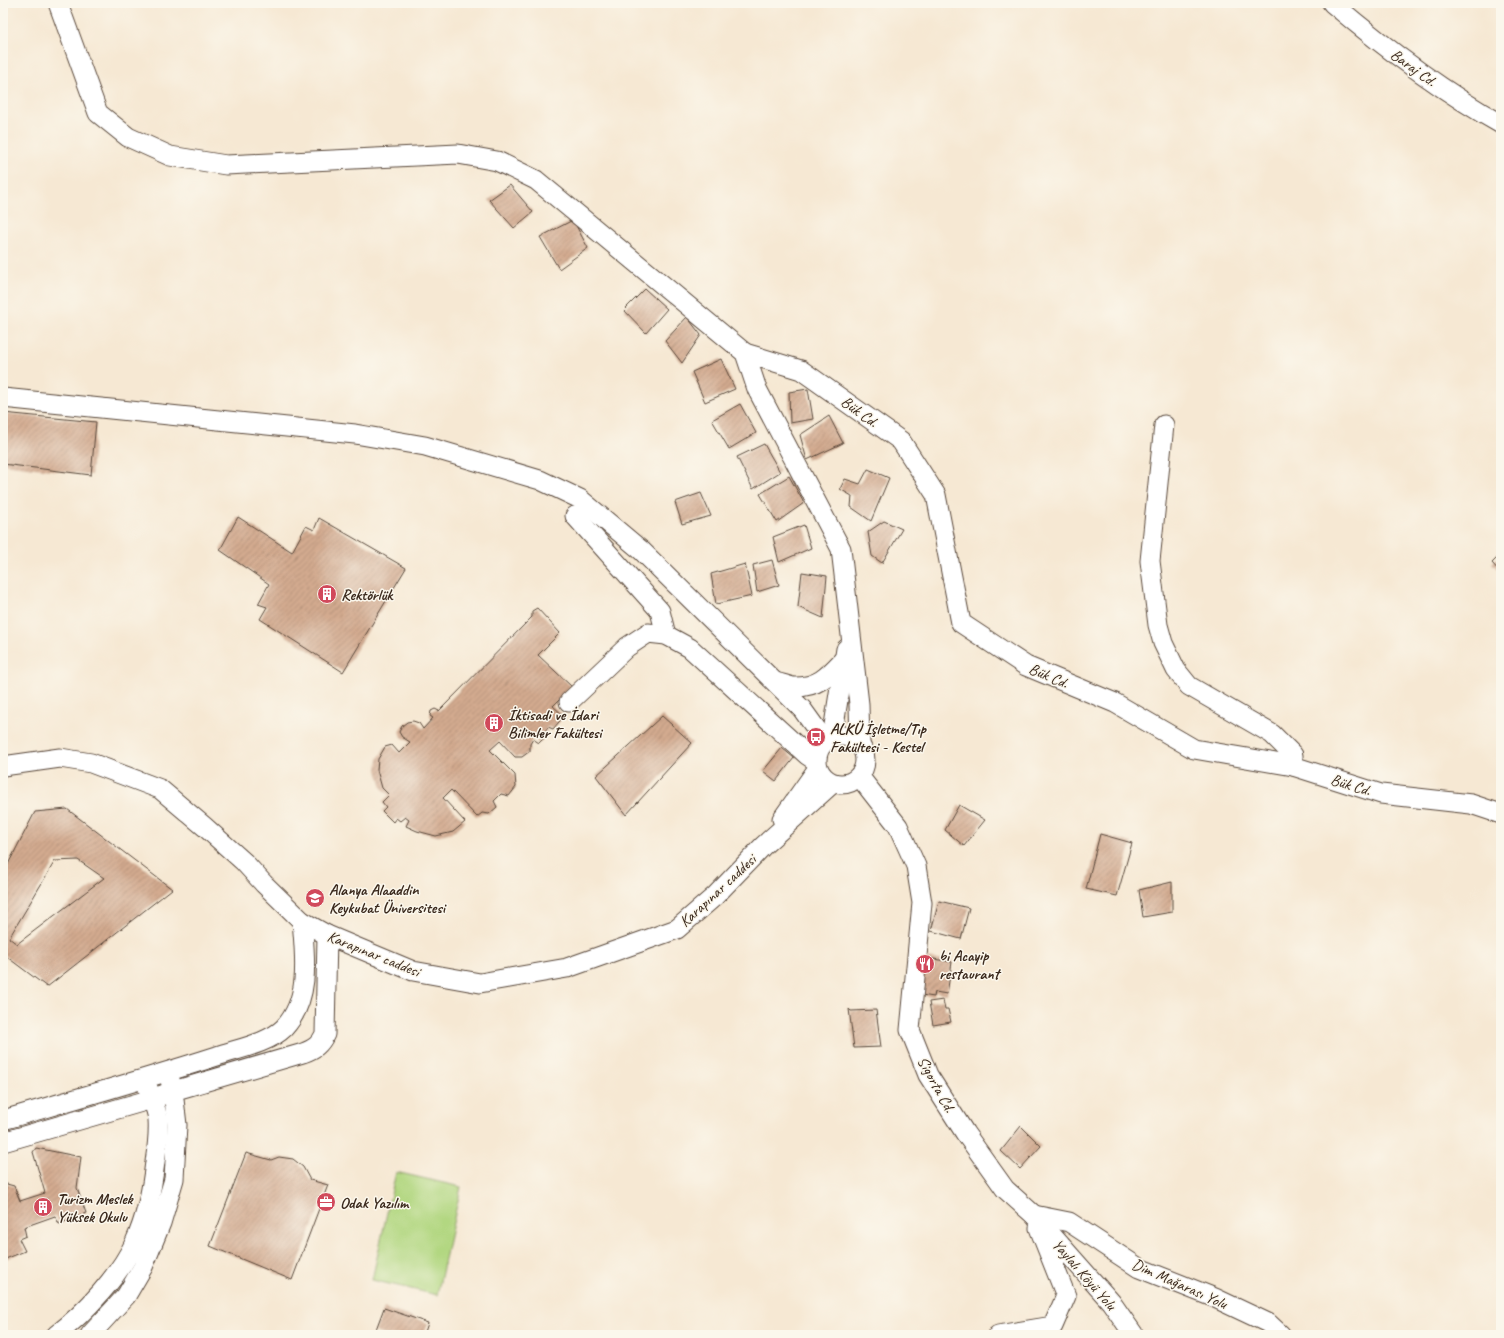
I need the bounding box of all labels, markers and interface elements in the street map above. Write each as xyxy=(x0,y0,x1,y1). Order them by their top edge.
street label: Baraj Cd. xyxy=(1387,44,1441,92)
street label: Bük Cd. xyxy=(837,392,883,432)
building icon: Rektörlük xyxy=(316,583,338,605)
place label: Rektörlük xyxy=(341,585,394,605)
street label: Bük Cd. xyxy=(1026,659,1072,693)
place label: İktisadi ve İdari Bilimler Fakültesi xyxy=(508,705,603,743)
building icon: İktisadi ve İdari Bilimler Fakültesi xyxy=(483,712,505,734)
place label: ALKÜ İşletme/Tıp Fakültesi - Kestel xyxy=(830,719,927,757)
bus stop icon: ALKÜ İşletme/Tıp Fakültesi - Kestel xyxy=(805,726,827,748)
street label: Bük Cd. xyxy=(1328,769,1374,801)
street label: Karapınar caddesi xyxy=(675,849,762,931)
place label: Alanya Alaaddin Keykubat Üniversitesi xyxy=(329,880,447,918)
school or university icon: Alanya Alaaddin Keykubat Üniversitesi xyxy=(304,887,326,909)
street label: Karapınar caddesi xyxy=(324,926,425,982)
place label: bi Acayip restaurant xyxy=(939,946,1002,984)
restaurant icon: bi Acayip restaurant xyxy=(914,953,936,975)
street label: Sigorta Cd. xyxy=(913,1053,960,1117)
place label: Turizm Meslek Yüksek Okulu xyxy=(57,1189,135,1227)
office icon: Odak Yazılım xyxy=(315,1191,337,1213)
place label: Odak Yazılım xyxy=(340,1193,410,1213)
building icon: Turizm Meslek Yüksek Okulu xyxy=(32,1196,54,1218)
street label: Yaylalı Köyü Yolu xyxy=(1048,1235,1121,1315)
street label: Dim Mağarası Yolu xyxy=(1129,1254,1231,1314)

